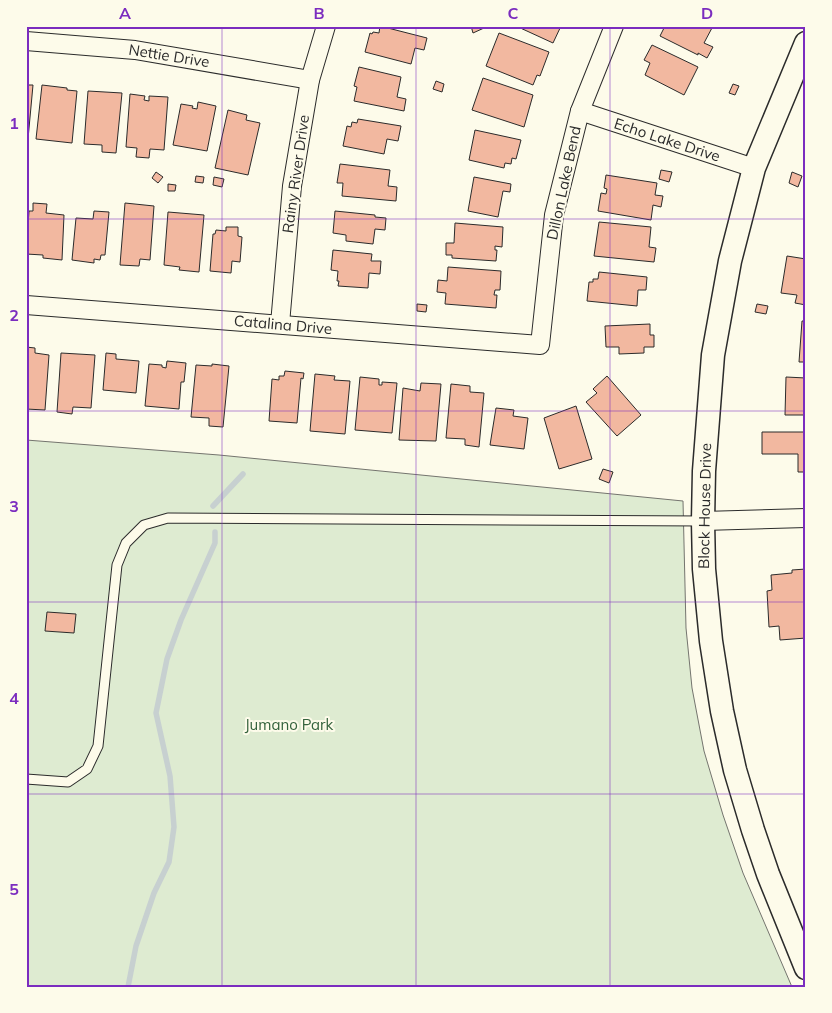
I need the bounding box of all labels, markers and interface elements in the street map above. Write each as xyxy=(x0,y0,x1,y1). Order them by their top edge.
text: A xyxy=(119,3,131,23)
text: B xyxy=(313,3,325,23)
text: C xyxy=(508,3,519,23)
text: D xyxy=(701,3,713,23)
street label: Nettie Drive xyxy=(127,40,211,71)
text: 1 xyxy=(9,113,19,133)
street label: Echo Lake Drive xyxy=(612,113,723,166)
street label: Rainy River Drive xyxy=(278,114,313,234)
street label: Dillon Lake Bend xyxy=(542,124,585,242)
text: 2 xyxy=(9,305,19,325)
street label: Catalina Drive xyxy=(233,311,333,338)
street label: Block House Drive xyxy=(694,443,715,569)
text: 3 xyxy=(9,496,19,516)
text: 4 xyxy=(9,688,19,708)
park label: Jumano Park xyxy=(245,715,334,734)
text: 5 xyxy=(9,879,19,899)

